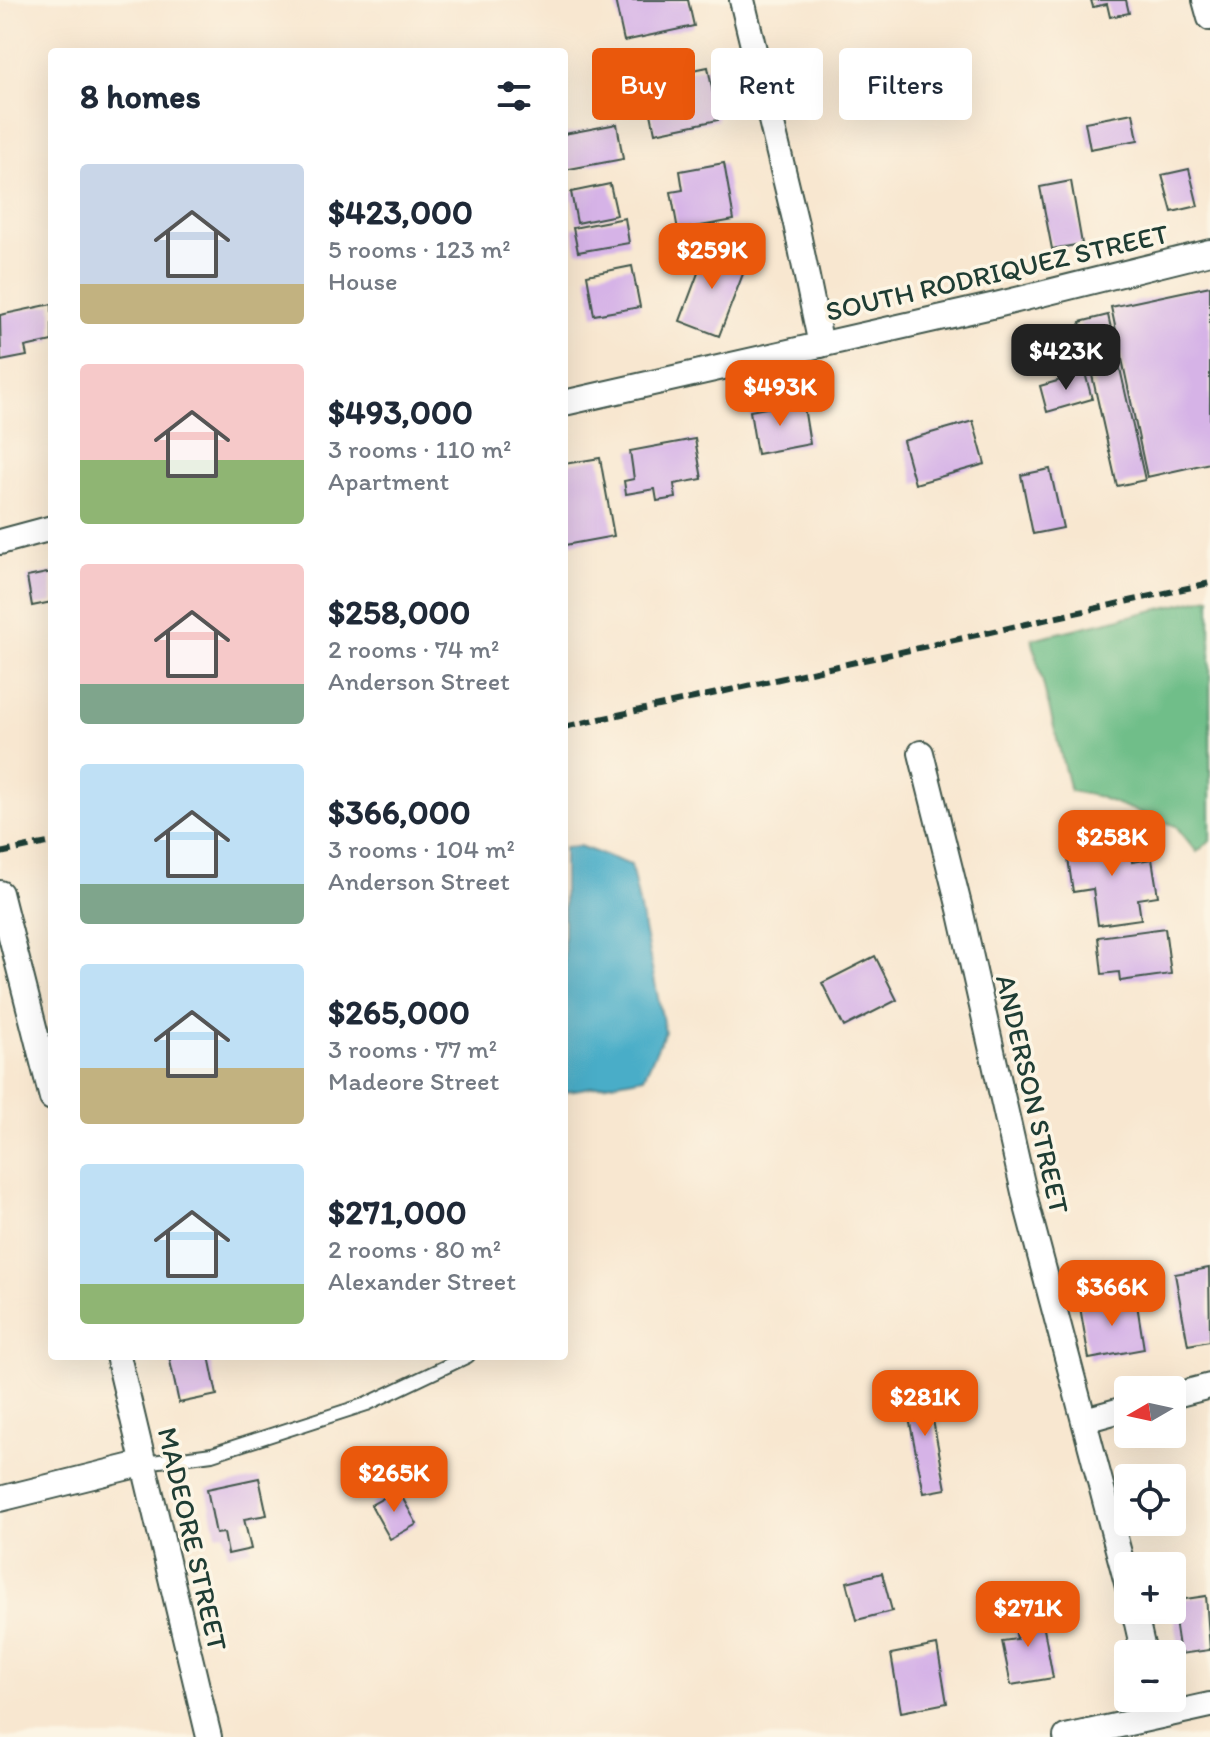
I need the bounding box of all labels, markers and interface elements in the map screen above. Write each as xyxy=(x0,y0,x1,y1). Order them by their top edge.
chip: Buy xyxy=(592,48,695,120)
chip: Rent xyxy=(711,48,823,120)
chip: Filters xyxy=(839,48,972,120)
icon: filters xyxy=(492,74,536,118)
text: 8 homes xyxy=(80,76,201,117)
text: $423,000 xyxy=(328,192,473,233)
icon: home xyxy=(144,196,240,292)
street label: SOUTH RODRIQUEZ STREET xyxy=(822,216,1172,328)
pin: $259K xyxy=(656,223,768,291)
text: 5 rooms · 123 m² xyxy=(328,233,511,265)
text: $259K xyxy=(677,233,747,265)
text: House xyxy=(328,265,398,297)
pin: $423K xyxy=(1010,324,1122,392)
text: $423K xyxy=(1029,334,1103,366)
pin: $493K xyxy=(724,360,836,428)
text: $493K xyxy=(743,370,817,402)
text: $493,000 xyxy=(328,392,473,433)
icon: home xyxy=(144,396,240,492)
text: 3 rooms · 110 m² xyxy=(328,433,511,465)
text: Apartment xyxy=(328,465,449,497)
text: $258,000 xyxy=(328,592,471,633)
icon: home xyxy=(144,596,240,692)
text: 2 rooms · 74 m² xyxy=(328,633,499,665)
text: Anderson Street xyxy=(328,665,510,697)
text: $366,000 xyxy=(328,792,471,833)
icon: home xyxy=(144,796,240,892)
pin: $258K xyxy=(1056,810,1168,878)
text: $258K xyxy=(1076,820,1148,852)
text: 3 rooms · 104 m² xyxy=(328,833,515,865)
text: Anderson Street xyxy=(328,865,510,897)
street label: ANDERSON STREET xyxy=(989,971,1077,1217)
text: $265,000 xyxy=(328,992,470,1033)
icon: home xyxy=(144,996,240,1092)
text: 3 rooms · 77 m² xyxy=(328,1033,497,1065)
text: Madeore Street xyxy=(328,1065,499,1097)
text: $271,000 xyxy=(328,1192,467,1233)
icon: home xyxy=(144,1196,240,1292)
text: 2 rooms · 80 m² xyxy=(328,1233,501,1265)
pin: $366K xyxy=(1056,1260,1168,1328)
text: Alexander Street xyxy=(328,1265,516,1297)
text: $366K xyxy=(1076,1270,1148,1302)
pin: $281K xyxy=(869,1370,981,1438)
north arrow xyxy=(1114,1376,1186,1448)
map controls xyxy=(1114,1376,1186,1712)
text: $281K xyxy=(890,1380,960,1412)
street label: MADEORE STREET xyxy=(151,1424,235,1654)
pin: $265K xyxy=(338,1446,450,1514)
text: $265K xyxy=(359,1456,429,1488)
button: locate xyxy=(1114,1464,1186,1536)
button: + xyxy=(1114,1552,1186,1624)
pin: $271K xyxy=(972,1581,1084,1649)
text: $271K xyxy=(994,1591,1062,1623)
button: − xyxy=(1114,1640,1186,1712)

